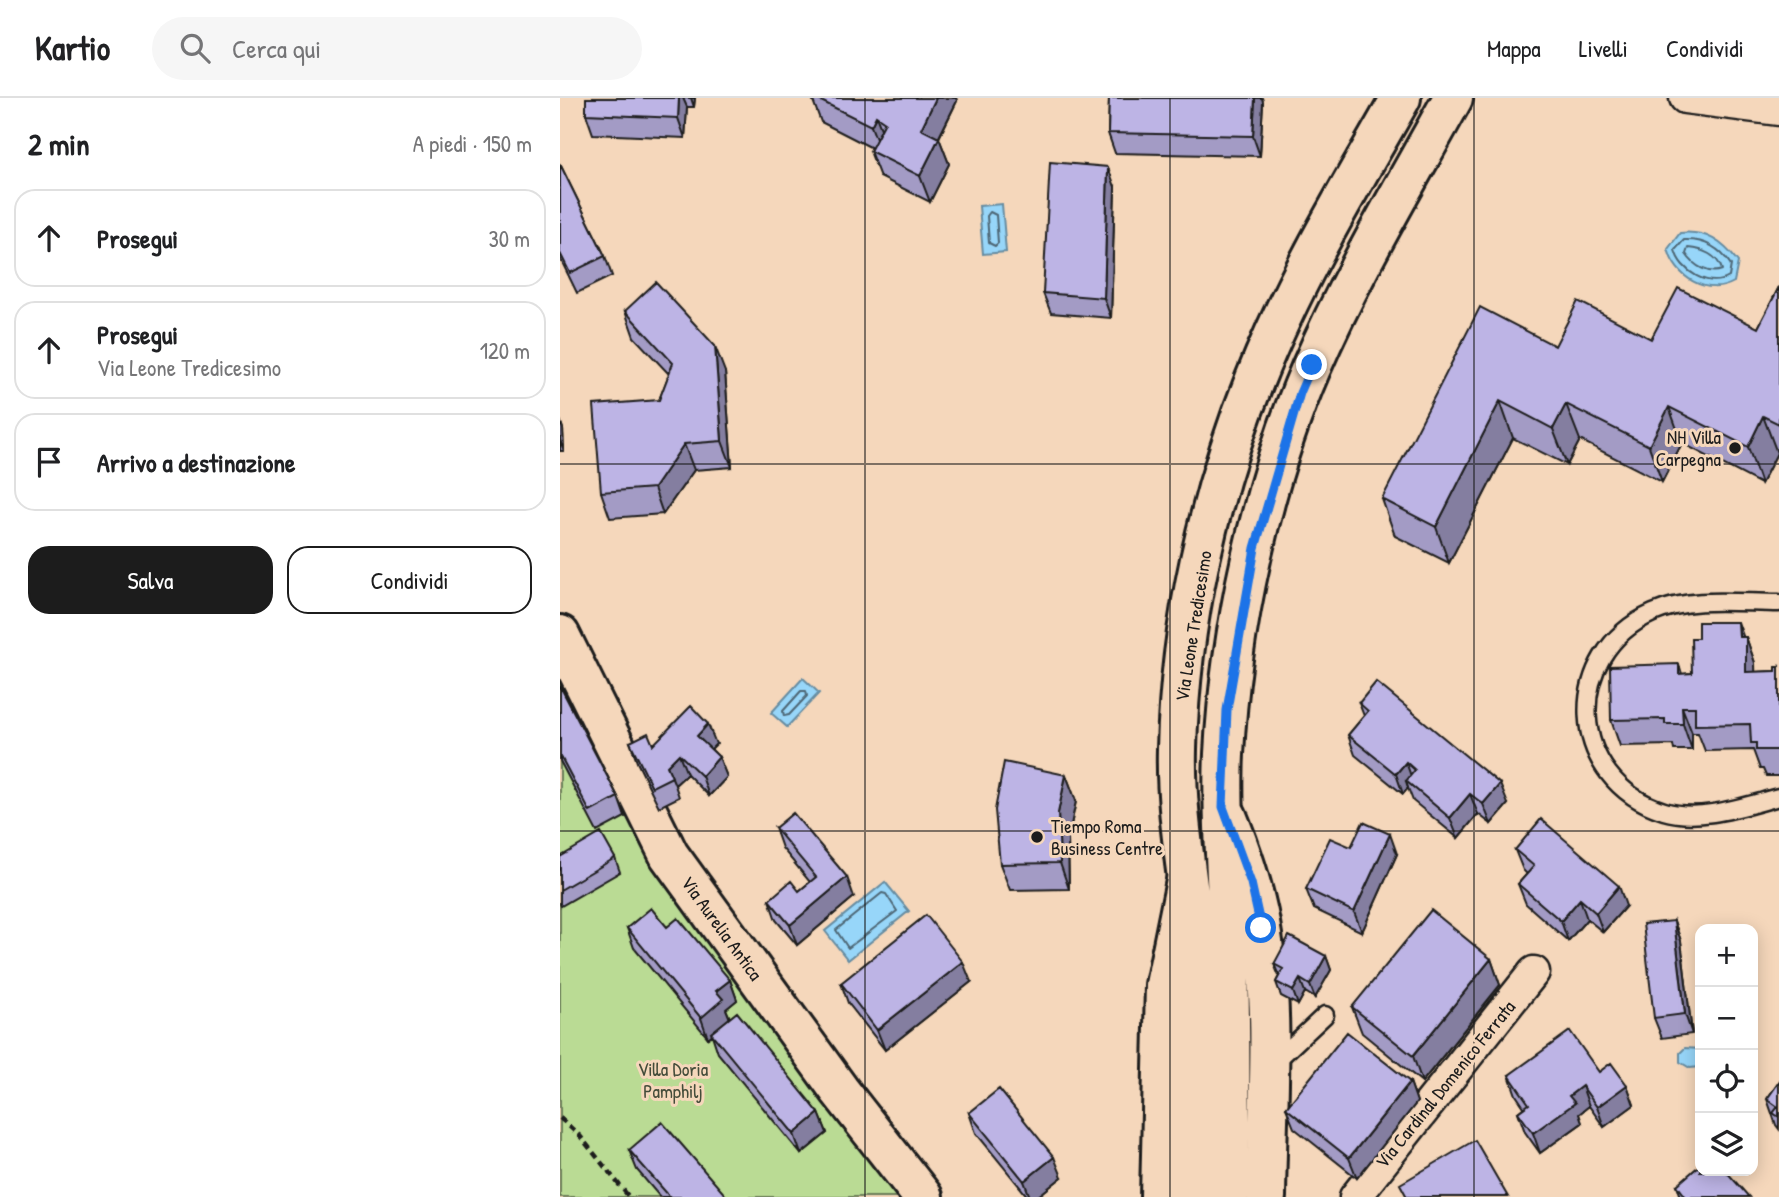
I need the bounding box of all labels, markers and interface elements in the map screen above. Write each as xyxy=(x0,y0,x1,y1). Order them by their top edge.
search box xyxy=(152,17,642,80)
text: Kartio xyxy=(35,26,110,70)
icon: search xyxy=(176,29,214,67)
text: Cerca qui xyxy=(232,31,321,66)
text: Mappa xyxy=(1487,32,1541,64)
text: Livelli xyxy=(1579,32,1628,64)
text: Condividi xyxy=(1666,32,1744,64)
text: 2 min xyxy=(28,124,90,164)
text: A piedi · 150 m xyxy=(413,128,532,159)
icon: ahead xyxy=(30,219,68,257)
text: Prosegui xyxy=(97,221,178,256)
text: 30 m xyxy=(488,223,530,254)
text: Prosegui xyxy=(97,317,178,352)
icon: ahead xyxy=(30,331,68,369)
text: 120 m xyxy=(480,335,530,366)
route end xyxy=(1296,349,1327,380)
text: Via Leone Tredicesimo xyxy=(97,352,281,383)
place label: NH Villa Carpegna xyxy=(1656,424,1722,472)
marker: NH Villa Carpegna xyxy=(1727,440,1743,456)
icon: arrive xyxy=(30,443,68,481)
text: Arrivo a destinazione xyxy=(97,445,295,480)
button: Salva xyxy=(28,546,273,614)
button: Condividi xyxy=(287,546,532,614)
street label: Via Leone Tredicesimo xyxy=(1168,549,1218,703)
place label: Tiempo Roma Business Centre xyxy=(1051,813,1163,861)
marker: Tiempo Roma Business Centre xyxy=(1029,829,1045,845)
street label: Via Aurelia Antica xyxy=(675,871,769,986)
route start xyxy=(1245,912,1276,943)
map controls xyxy=(1695,924,1758,1176)
button: + xyxy=(1695,924,1758,987)
button: − xyxy=(1695,987,1758,1050)
street label: Via Cardinal Domenico Ferrata xyxy=(1369,994,1521,1173)
button: locate xyxy=(1695,1050,1758,1113)
park label: Villa Doria Pamphilj xyxy=(638,1056,709,1104)
button: layers xyxy=(1695,1113,1758,1176)

